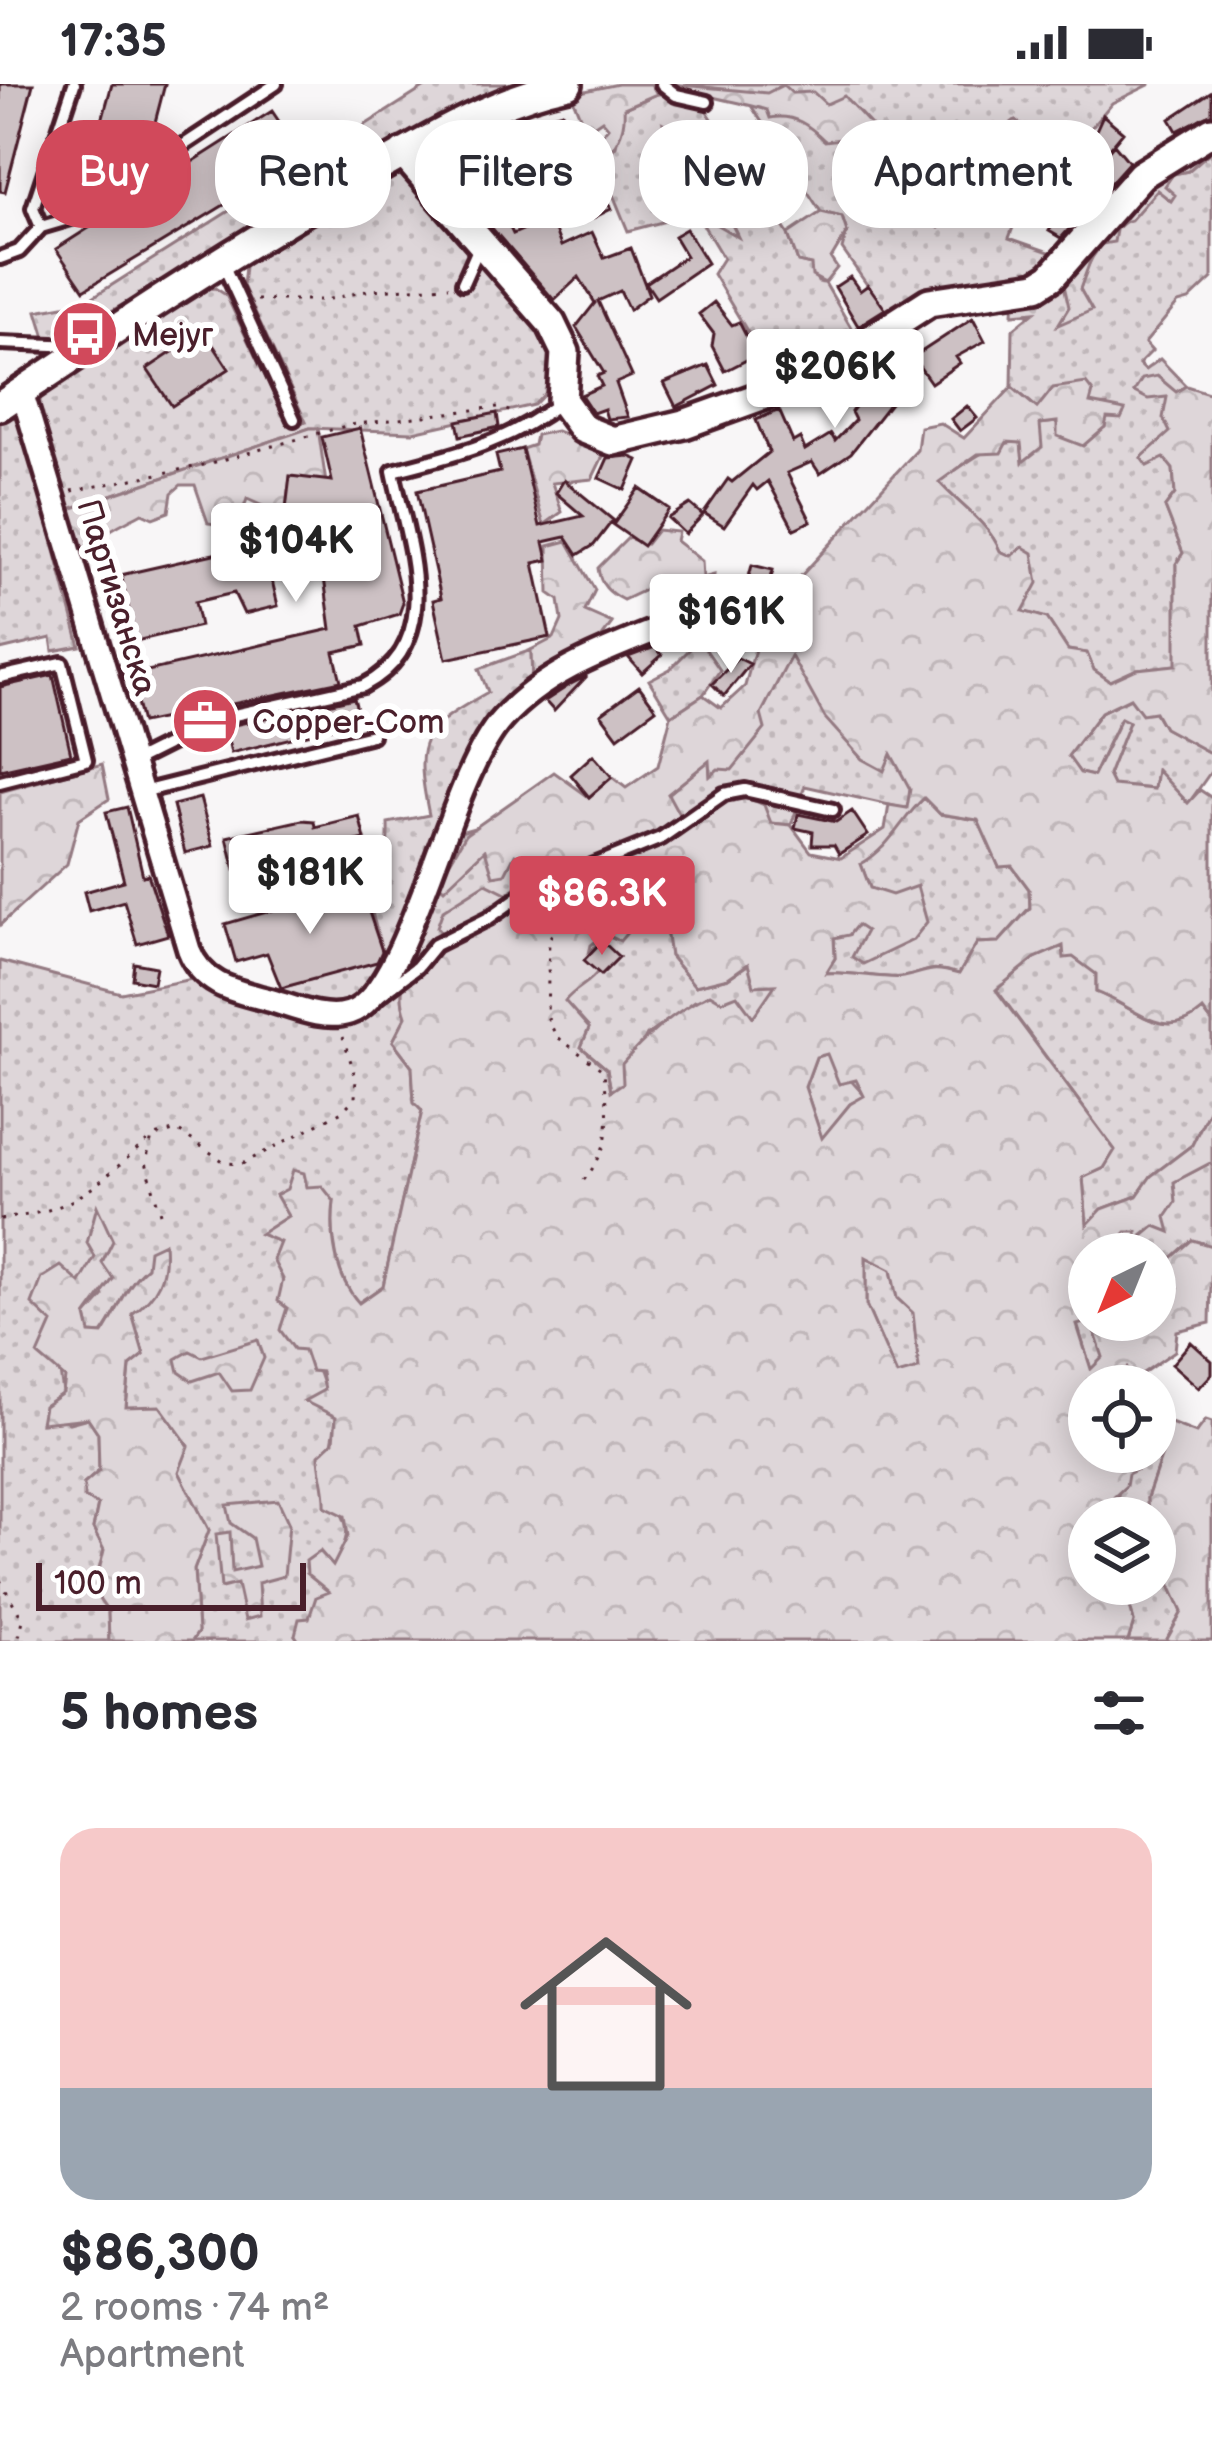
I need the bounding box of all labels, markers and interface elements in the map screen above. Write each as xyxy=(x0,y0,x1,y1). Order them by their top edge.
text: 17:35 xyxy=(60,15,167,70)
chip: Buy xyxy=(36,120,191,228)
chip: Rent xyxy=(215,120,391,228)
chip: Filters xyxy=(415,120,615,228)
chip: New xyxy=(639,120,808,228)
chip: Apartment xyxy=(832,120,1114,228)
bus stop icon: Мејуг xyxy=(50,299,120,369)
place label: Мејуг xyxy=(132,316,214,356)
pin: $206K xyxy=(751,329,919,431)
text: $206K xyxy=(774,344,896,391)
street label: Партизанска xyxy=(67,495,165,700)
pin: $104K xyxy=(212,503,380,605)
text: $104K xyxy=(238,518,354,565)
pin: $161K xyxy=(647,574,815,676)
text: $161K xyxy=(677,589,785,636)
office icon: Copper-Com xyxy=(170,686,240,756)
place label: Copper-Com xyxy=(252,703,445,743)
pin: $181K xyxy=(226,835,394,937)
text: $181K xyxy=(256,850,364,897)
pin: $86.3K xyxy=(504,856,700,958)
text: $86.3K xyxy=(537,871,667,918)
north arrow xyxy=(1068,1233,1176,1341)
map controls xyxy=(1068,1233,1176,1605)
button: locate xyxy=(1068,1365,1176,1473)
button: layers xyxy=(1068,1497,1176,1605)
scale bar xyxy=(36,1557,306,1610)
text: 100 m xyxy=(54,1564,142,1604)
icon: filters xyxy=(1086,1680,1152,1746)
text: 5 homes xyxy=(60,1683,258,1744)
icon: home xyxy=(498,1906,714,2122)
text: $86,300 xyxy=(60,2224,260,2285)
text: 2 rooms · 74 m² xyxy=(60,2285,330,2332)
text: Apartment xyxy=(60,2332,244,2379)

